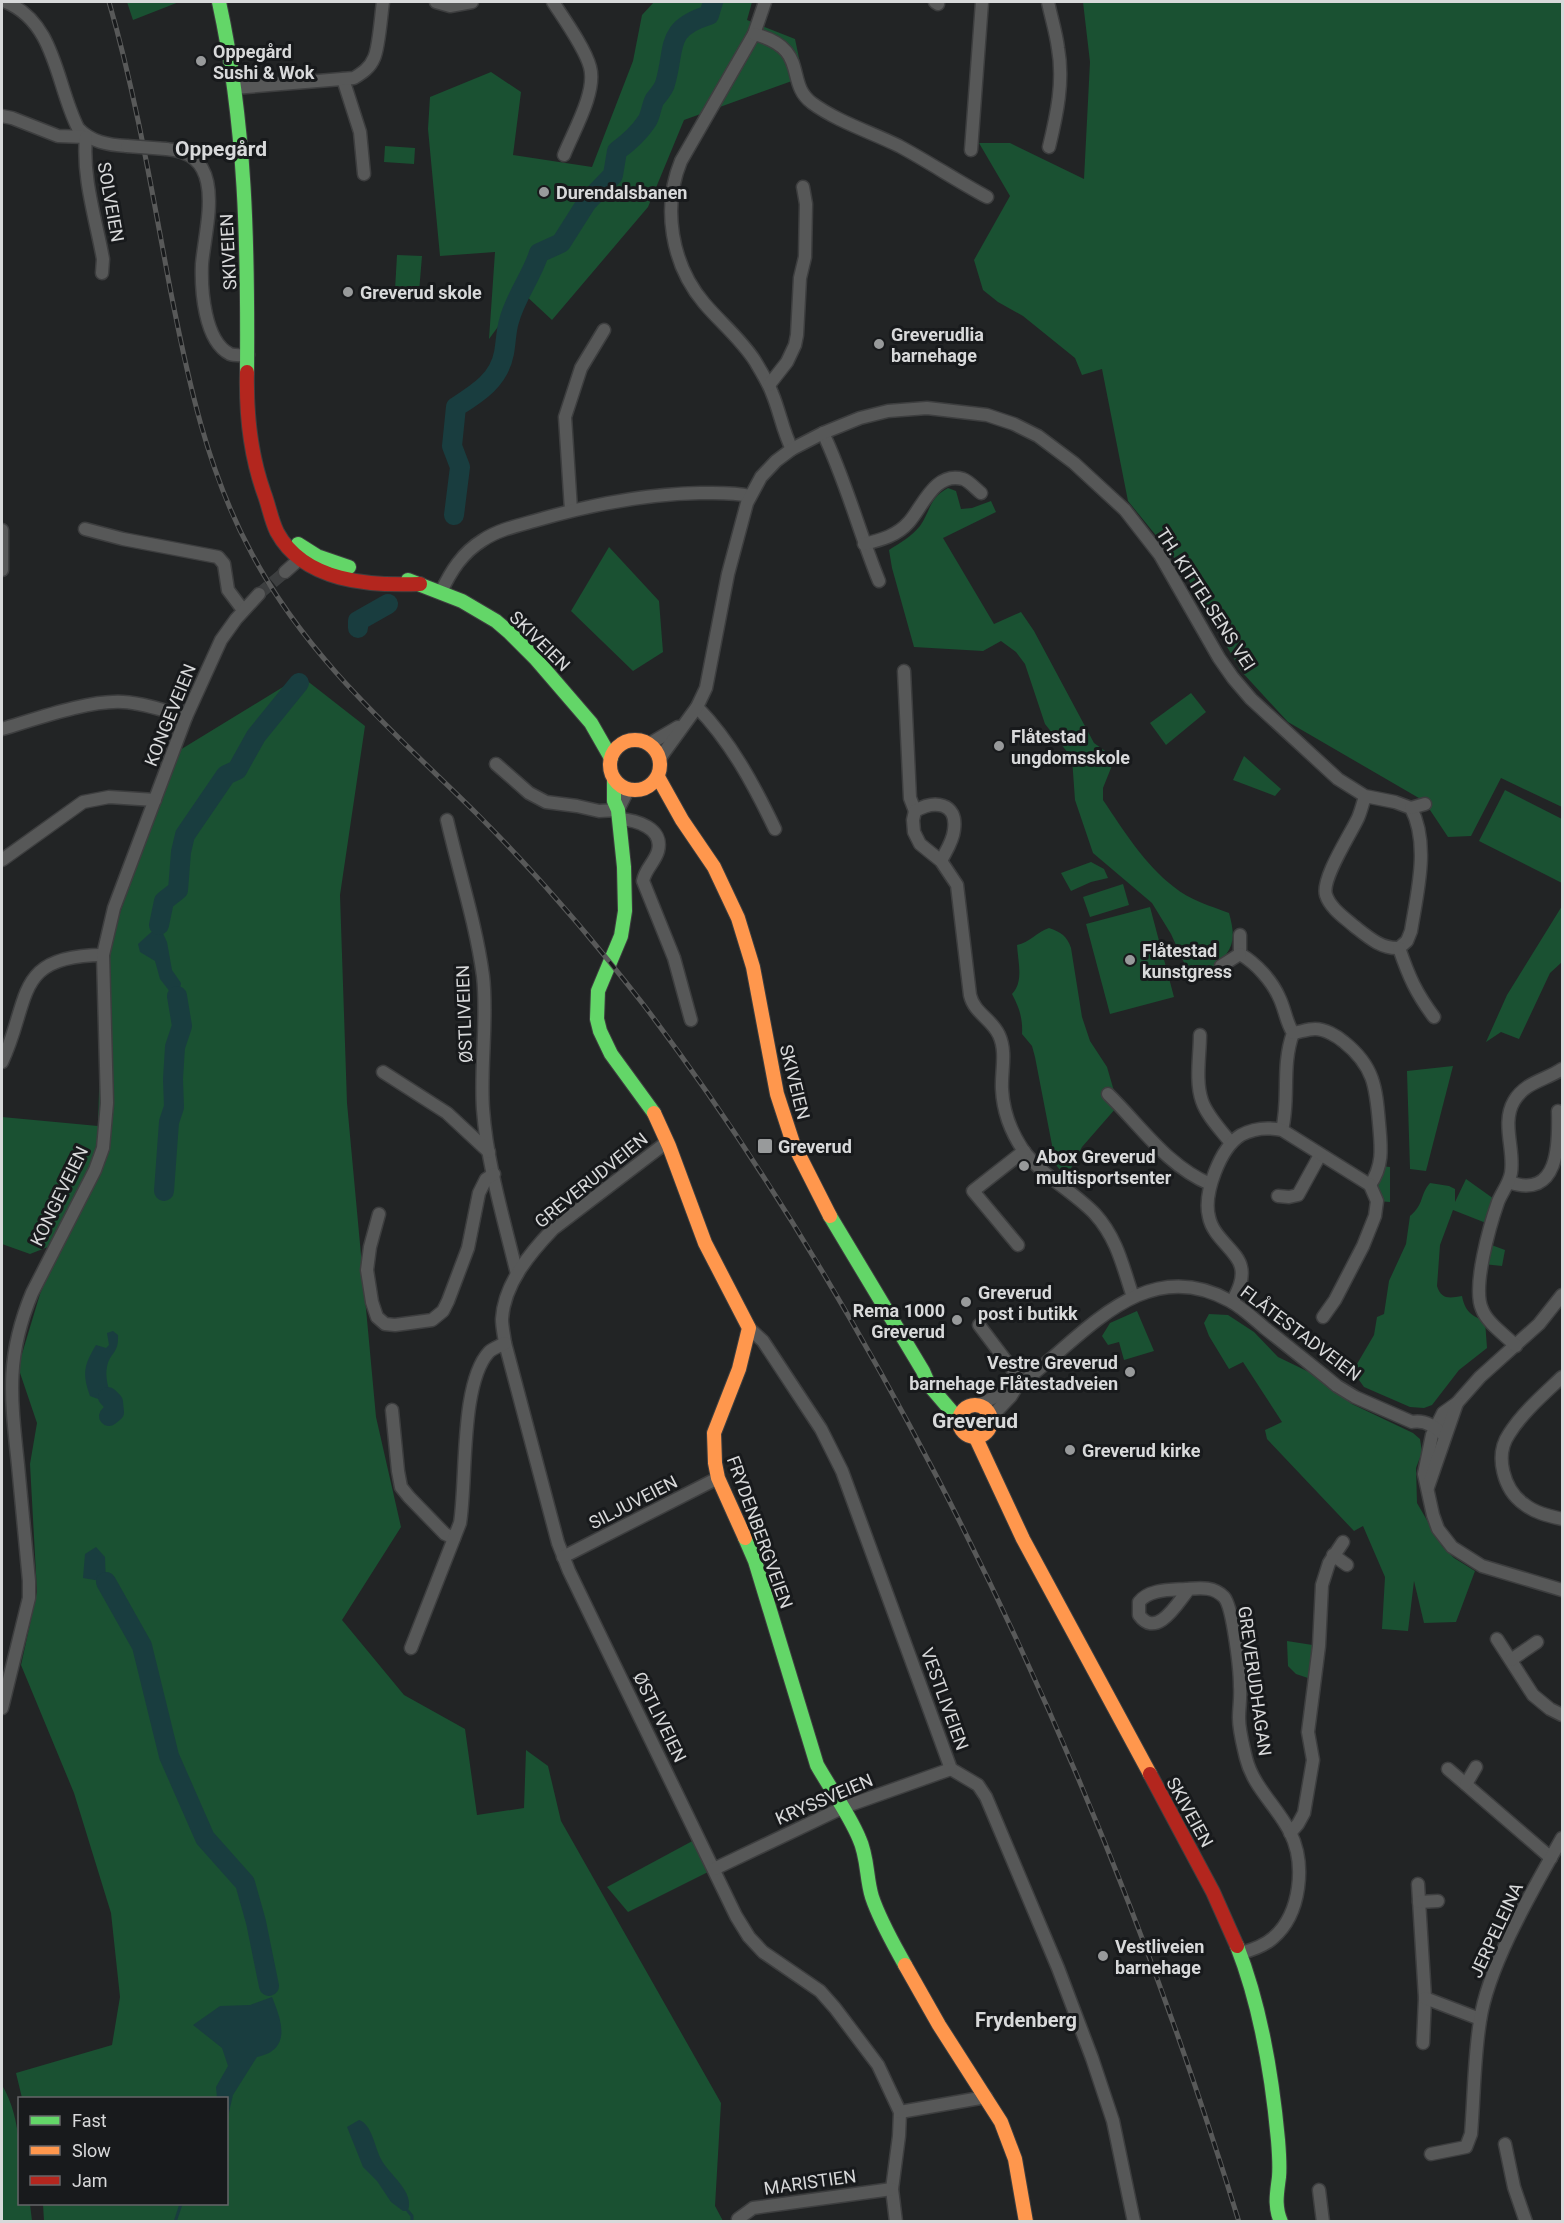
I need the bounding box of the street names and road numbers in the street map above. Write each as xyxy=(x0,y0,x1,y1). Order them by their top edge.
street label: SOLVEIEN xyxy=(94,160,128,244)
street label: SKIVEIEN xyxy=(216,213,240,291)
street label: TH. KITTELSENS VEI xyxy=(1152,524,1260,674)
street label: SKIVEIEN xyxy=(506,607,574,675)
street label: KONGEVEIEN xyxy=(140,661,200,769)
street label: ØSTLIVEIEN xyxy=(452,965,476,1063)
street label: SKIVEIEN xyxy=(776,1042,814,1122)
street label: GREVERUDVEIEN xyxy=(530,1128,652,1232)
street label: KONGEVEIEN xyxy=(26,1143,92,1249)
street label: FLÅTESTADVEIEN xyxy=(1237,1280,1366,1385)
street label: FRYDENBERGVEIEN xyxy=(723,1453,797,1611)
street label: SILJUVEIEN xyxy=(585,1471,681,1533)
street label: GREVERUDHAGAN xyxy=(1234,1605,1276,1757)
street label: VESTLIVEIEN xyxy=(917,1645,973,1753)
street label: ØSTLIVEIEN xyxy=(629,1668,691,1766)
street label: KRYSSVEIEN xyxy=(772,1769,876,1829)
street label: SKIVEIEN xyxy=(1162,1773,1218,1851)
street label: JERPELEINA xyxy=(1465,1879,1527,1981)
street label: MARISTIEN xyxy=(762,2165,858,2199)

